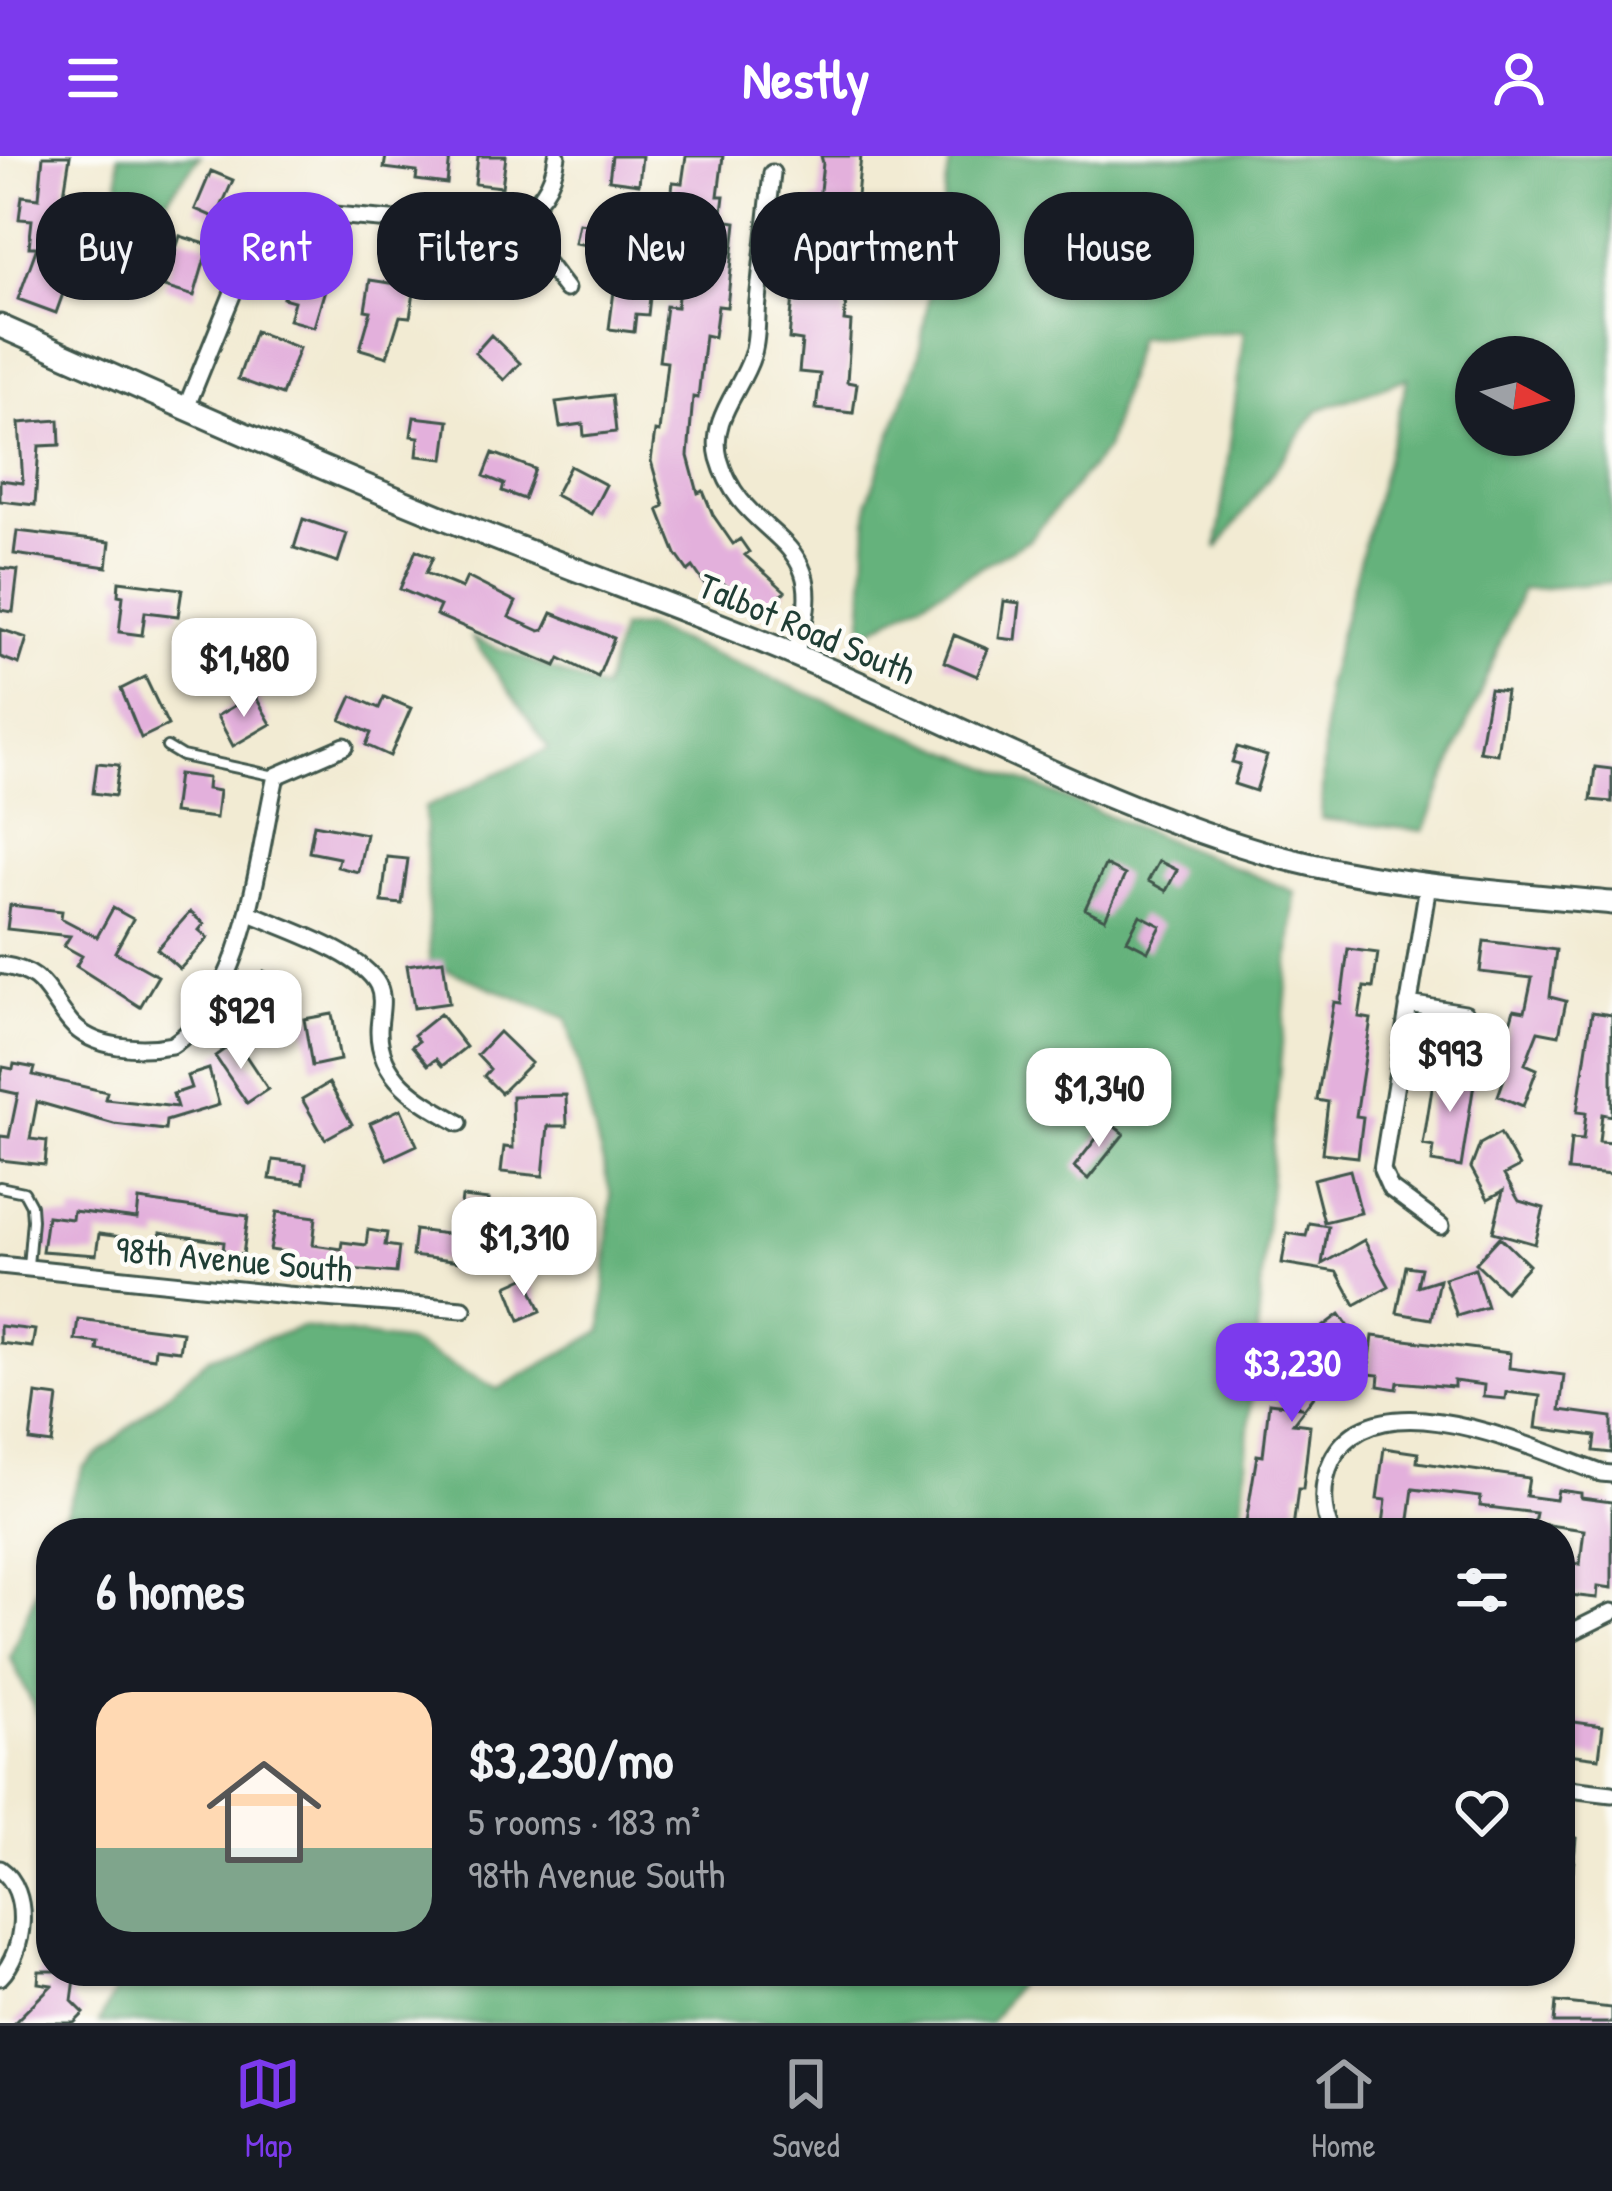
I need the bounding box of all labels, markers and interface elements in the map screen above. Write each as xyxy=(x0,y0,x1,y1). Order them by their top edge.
text: Nestly xyxy=(743,42,869,115)
icon: menu xyxy=(60,45,126,111)
icon: person xyxy=(1486,45,1552,111)
chip: Buy xyxy=(36,192,176,300)
chip: Rent xyxy=(200,192,353,300)
chip: Filters xyxy=(377,192,561,300)
chip: New xyxy=(585,192,727,300)
chip: Apartment xyxy=(751,192,1000,300)
chip: House xyxy=(1024,192,1194,300)
north arrow xyxy=(1455,336,1575,456)
map controls xyxy=(1455,336,1575,456)
street label: Talbot Road South xyxy=(691,560,923,695)
pin: $1,480 xyxy=(146,618,342,720)
text: $1,480 xyxy=(199,630,289,683)
pin: $929 xyxy=(170,970,312,1072)
text: $929 xyxy=(208,982,274,1035)
pin: $993 xyxy=(1379,1013,1521,1115)
text: $993 xyxy=(1417,1025,1483,1078)
pin: $1,340 xyxy=(1001,1048,1197,1150)
text: $1,340 xyxy=(1053,1060,1145,1113)
pin: $1,310 xyxy=(426,1197,622,1299)
text: $1,310 xyxy=(479,1209,569,1262)
street label: 98th Avenue South xyxy=(114,1224,354,1293)
pin: $3,230 xyxy=(1194,1323,1390,1425)
text: $3,230 xyxy=(1243,1335,1341,1388)
text: 6 homes xyxy=(96,1556,245,1625)
icon: filters xyxy=(1449,1557,1515,1623)
text: $3,230/mo xyxy=(468,1725,673,1794)
icon: home xyxy=(192,1740,336,1884)
icon: heart xyxy=(1449,1779,1515,1845)
text: 5 rooms · 183 m² xyxy=(468,1794,700,1847)
text: 98th Avenue South xyxy=(468,1847,725,1900)
tab: Map xyxy=(235,2051,301,2167)
tab: Saved xyxy=(772,2051,840,2167)
tab: Home xyxy=(1311,2051,1377,2167)

